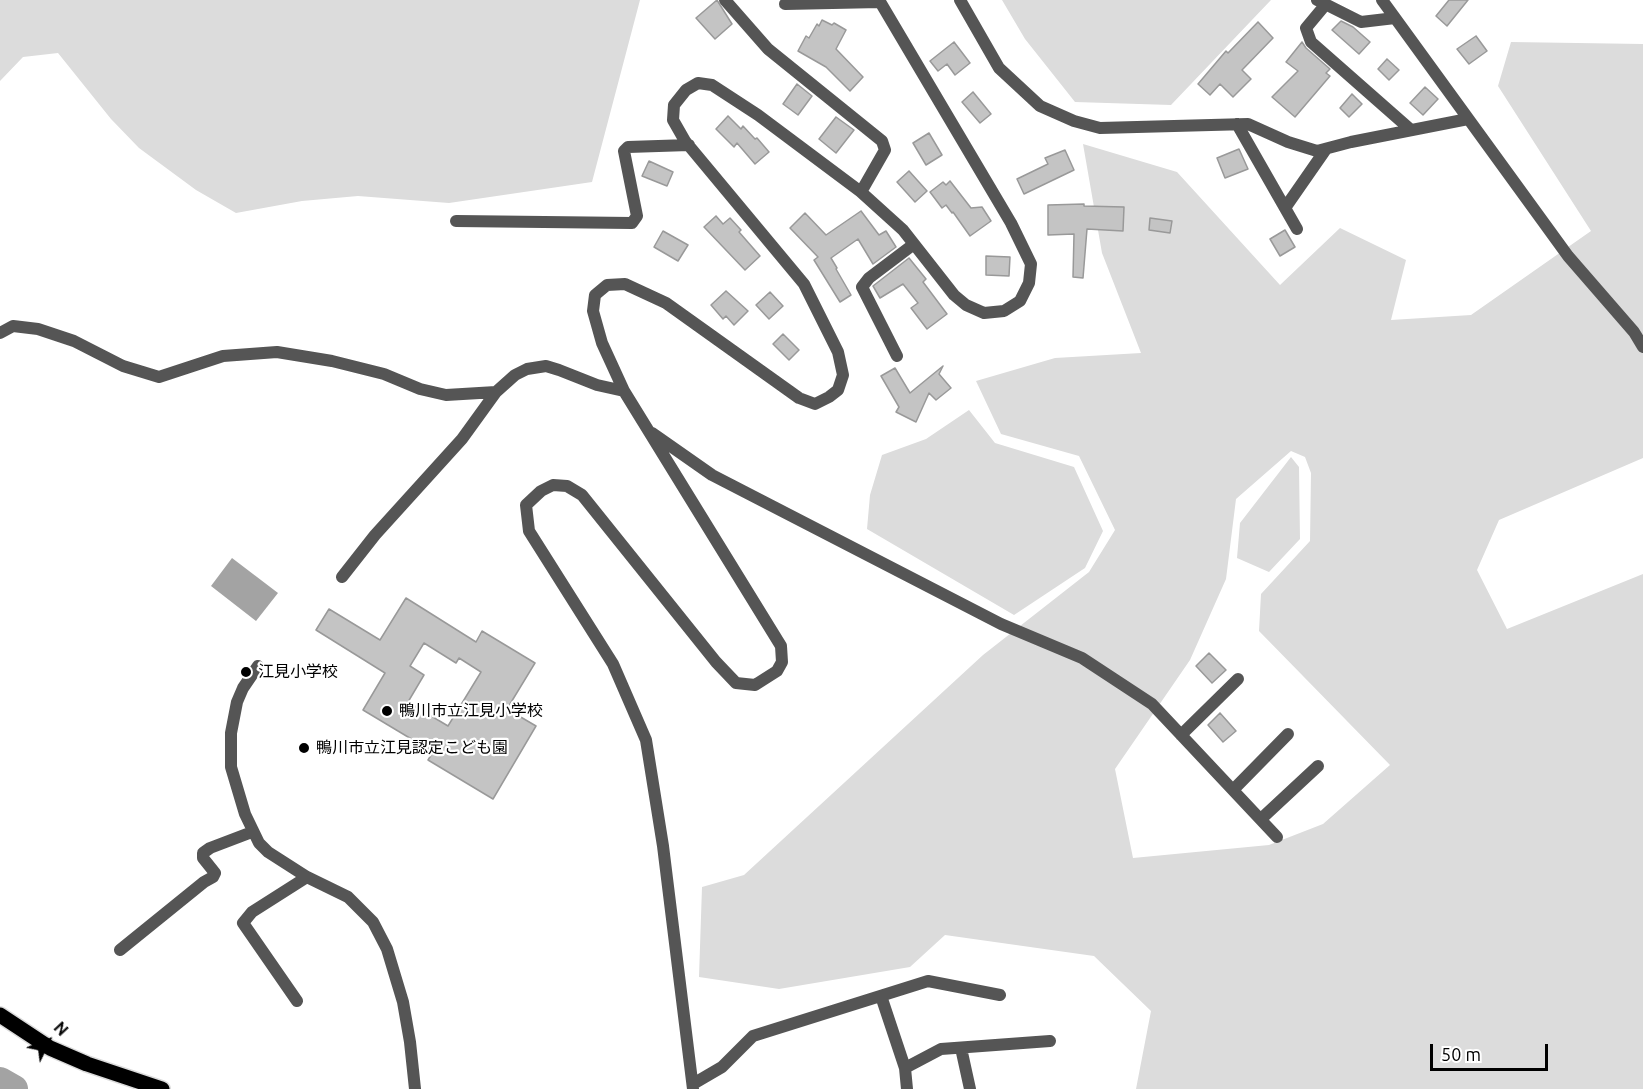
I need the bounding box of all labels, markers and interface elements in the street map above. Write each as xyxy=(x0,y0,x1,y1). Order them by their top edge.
place label: 江見小学校 xyxy=(258,662,338,682)
marker: 江見小学校 xyxy=(239,665,253,679)
place label: 鴨川市立江見小学校 xyxy=(399,701,543,721)
marker: 鴨川市立江見小学校 xyxy=(380,704,394,718)
place label: 鴨川市立江見認定こども園 xyxy=(316,738,508,758)
marker: 鴨川市立江見認定こども園 xyxy=(297,741,311,755)
north arrow xyxy=(18,1011,78,1071)
text: N xyxy=(51,1018,72,1039)
scale bar xyxy=(1433,1032,1552,1070)
text: 50 m xyxy=(1441,1044,1481,1064)

